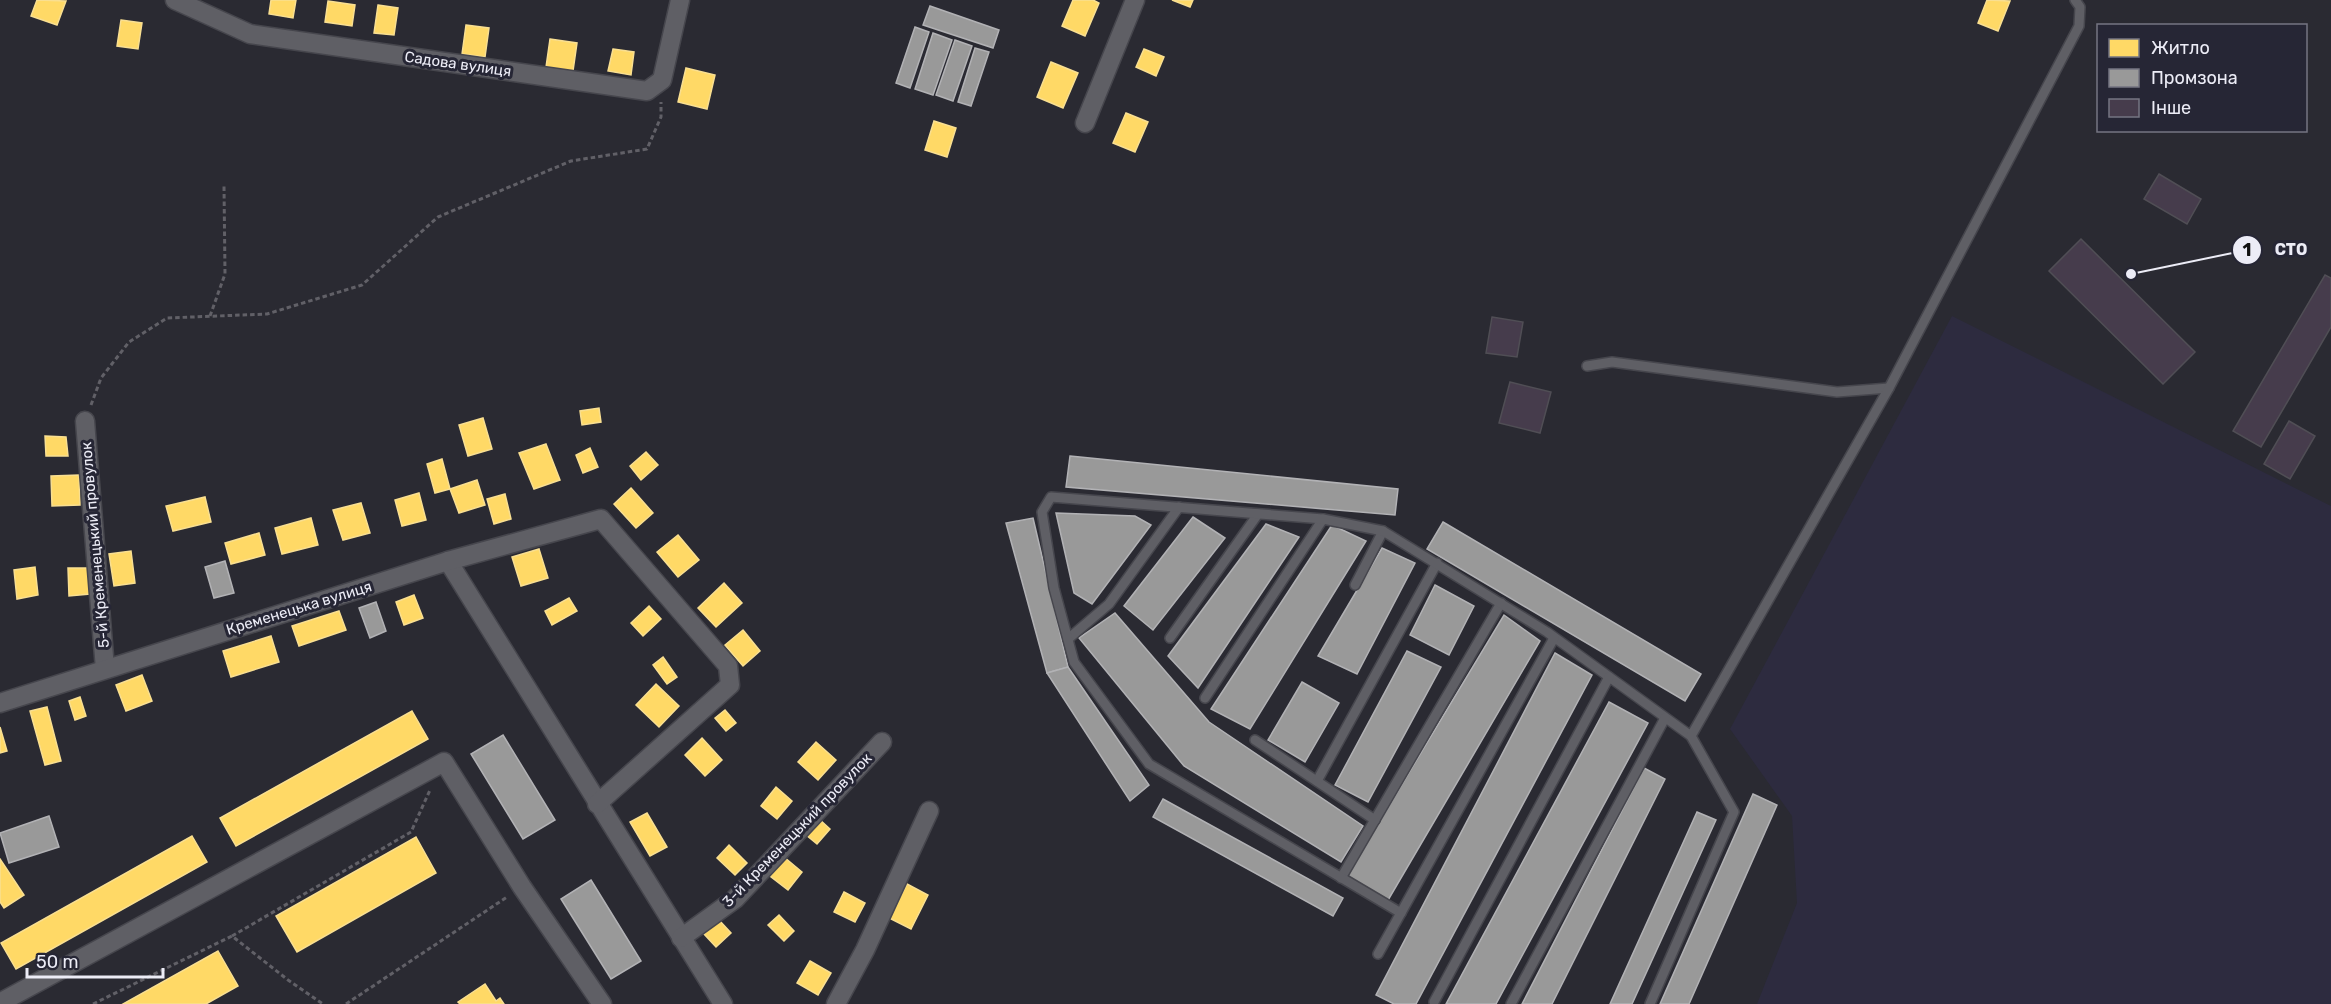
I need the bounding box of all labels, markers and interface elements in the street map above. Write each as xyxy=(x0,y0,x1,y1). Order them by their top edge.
legend xyxy=(2097,24,2307,132)
text: Житло xyxy=(2151,37,2210,59)
street label: Садова вулиця xyxy=(403,48,513,80)
text: Промзона xyxy=(2151,67,2238,89)
text: Інше xyxy=(2151,97,2191,119)
callout: СТО xyxy=(2232,233,2319,267)
text: 1 xyxy=(2243,239,2251,261)
text: СТО xyxy=(2275,240,2307,259)
street label: 5-й Кременецький провулок xyxy=(77,441,113,649)
street label: Кременецька вулиця xyxy=(224,577,374,639)
street label: 3-й Кременецький провулок xyxy=(719,749,875,911)
scale bar xyxy=(27,941,164,979)
text: 50 m xyxy=(36,951,79,973)

